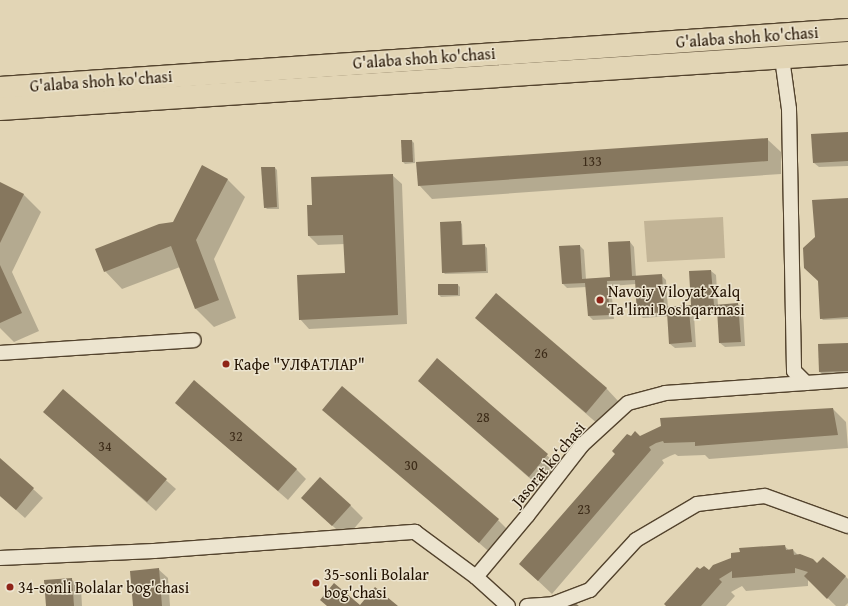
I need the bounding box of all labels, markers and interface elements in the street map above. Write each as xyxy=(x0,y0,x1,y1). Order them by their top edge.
street label: G'alaba shoh ko'chasi xyxy=(675,22,819,52)
street label: G'alaba shoh ko'chasi xyxy=(352,43,496,73)
street label: G'alaba shoh ko'chasi xyxy=(29,66,173,96)
house number: 133 xyxy=(582,153,602,169)
place label: Navoiy Viloyat Xalq Ta'limi Boshqarmasi xyxy=(608,281,745,319)
marker: Navoiy Viloyat Xalq Ta'limi Boshqarmasi xyxy=(595,295,605,305)
house number: 26 xyxy=(534,345,548,361)
place label: Кафе "УЛФАТЛАР" xyxy=(234,354,365,374)
marker: Кафе "УЛФАТЛАР" xyxy=(221,359,231,369)
house number: 28 xyxy=(476,409,490,425)
street label: Jasorat ko‘chasi xyxy=(507,418,589,510)
house number: 32 xyxy=(229,428,243,444)
house number: 34 xyxy=(98,438,112,454)
house number: 30 xyxy=(404,457,418,473)
house number: 23 xyxy=(577,501,591,517)
place label: 35-sonli Bolalar bog'chasi xyxy=(324,564,429,602)
place label: 34-sonli Bolalar bog'chasi xyxy=(18,577,189,597)
marker: 35-sonli Bolalar bog'chasi xyxy=(311,578,321,588)
marker: 34-sonli Bolalar bog'chasi xyxy=(5,582,15,592)

